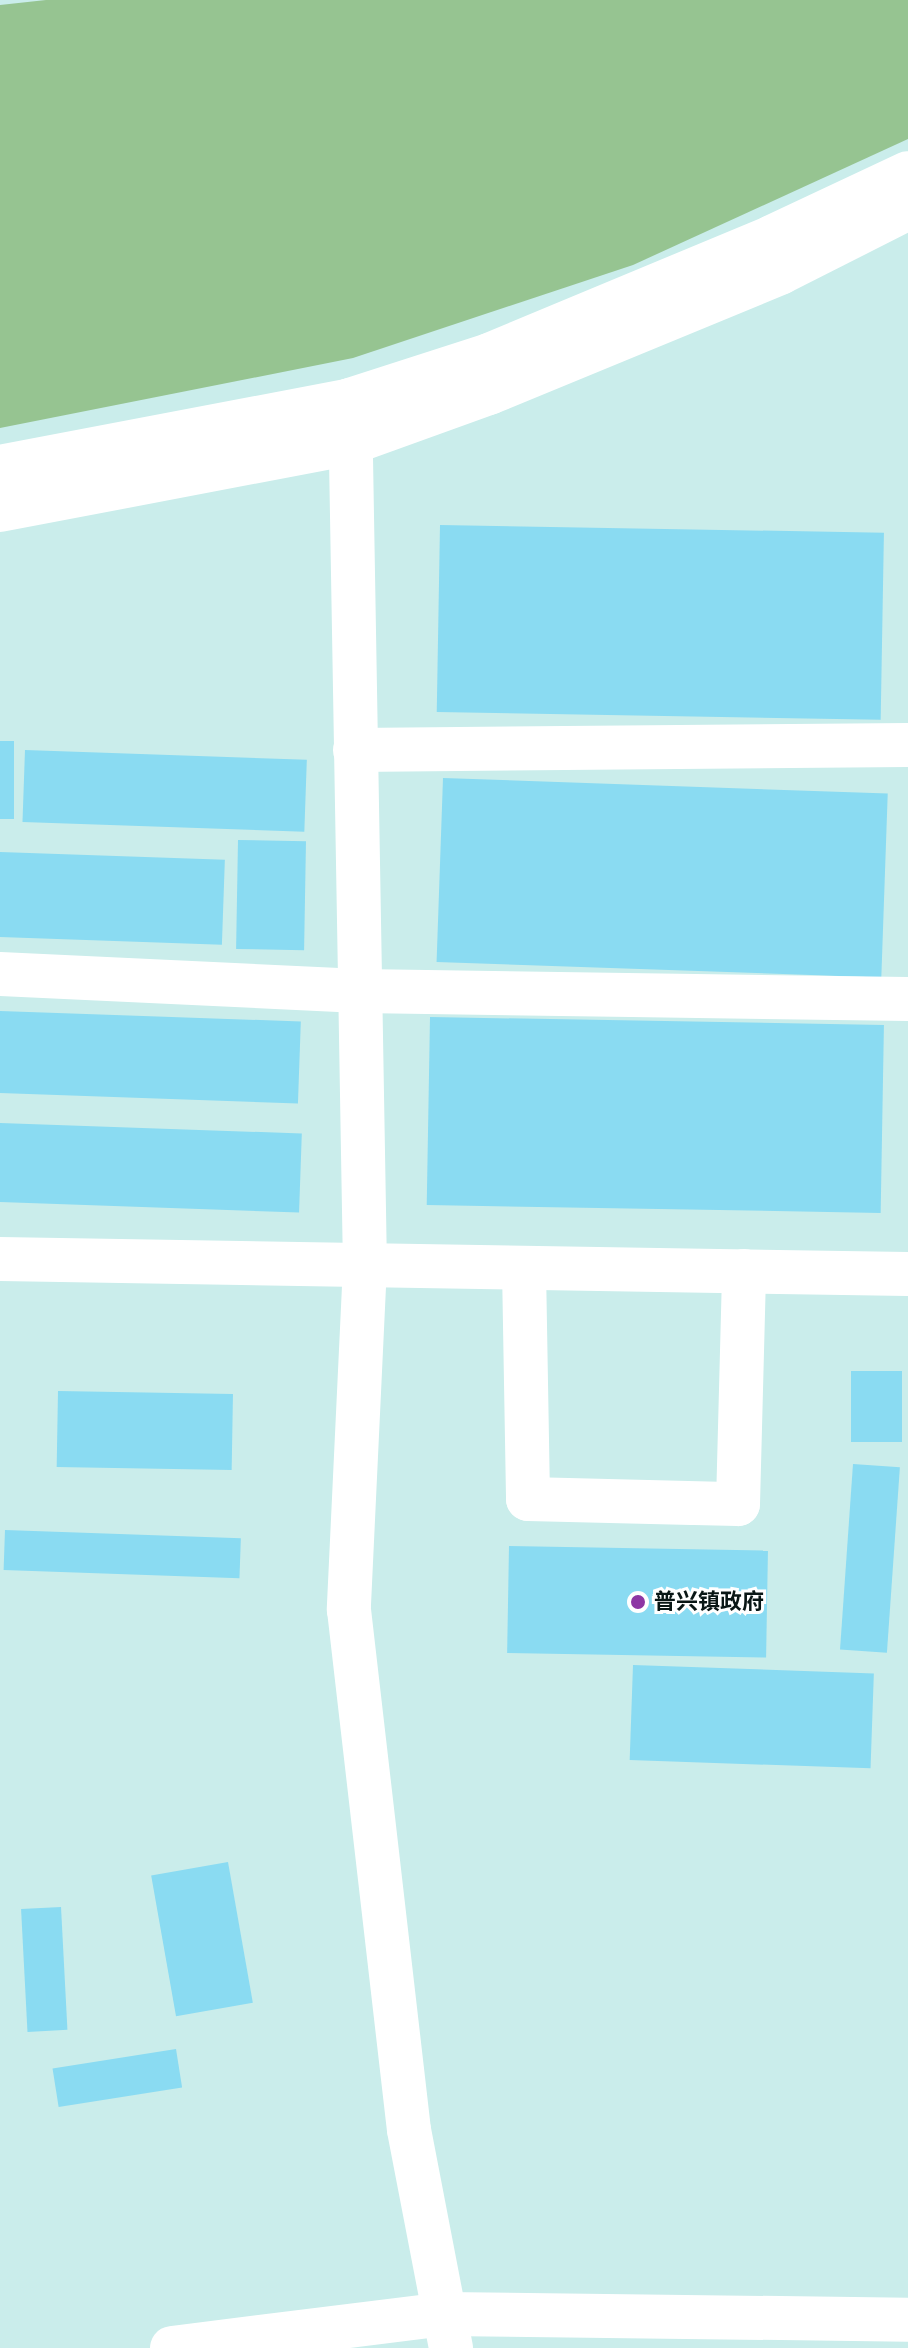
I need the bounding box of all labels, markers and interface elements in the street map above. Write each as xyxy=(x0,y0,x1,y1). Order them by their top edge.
place label: 普兴镇政府 xyxy=(654,1589,764,1615)
marker: 普兴镇政府 xyxy=(629,1593,647,1611)

